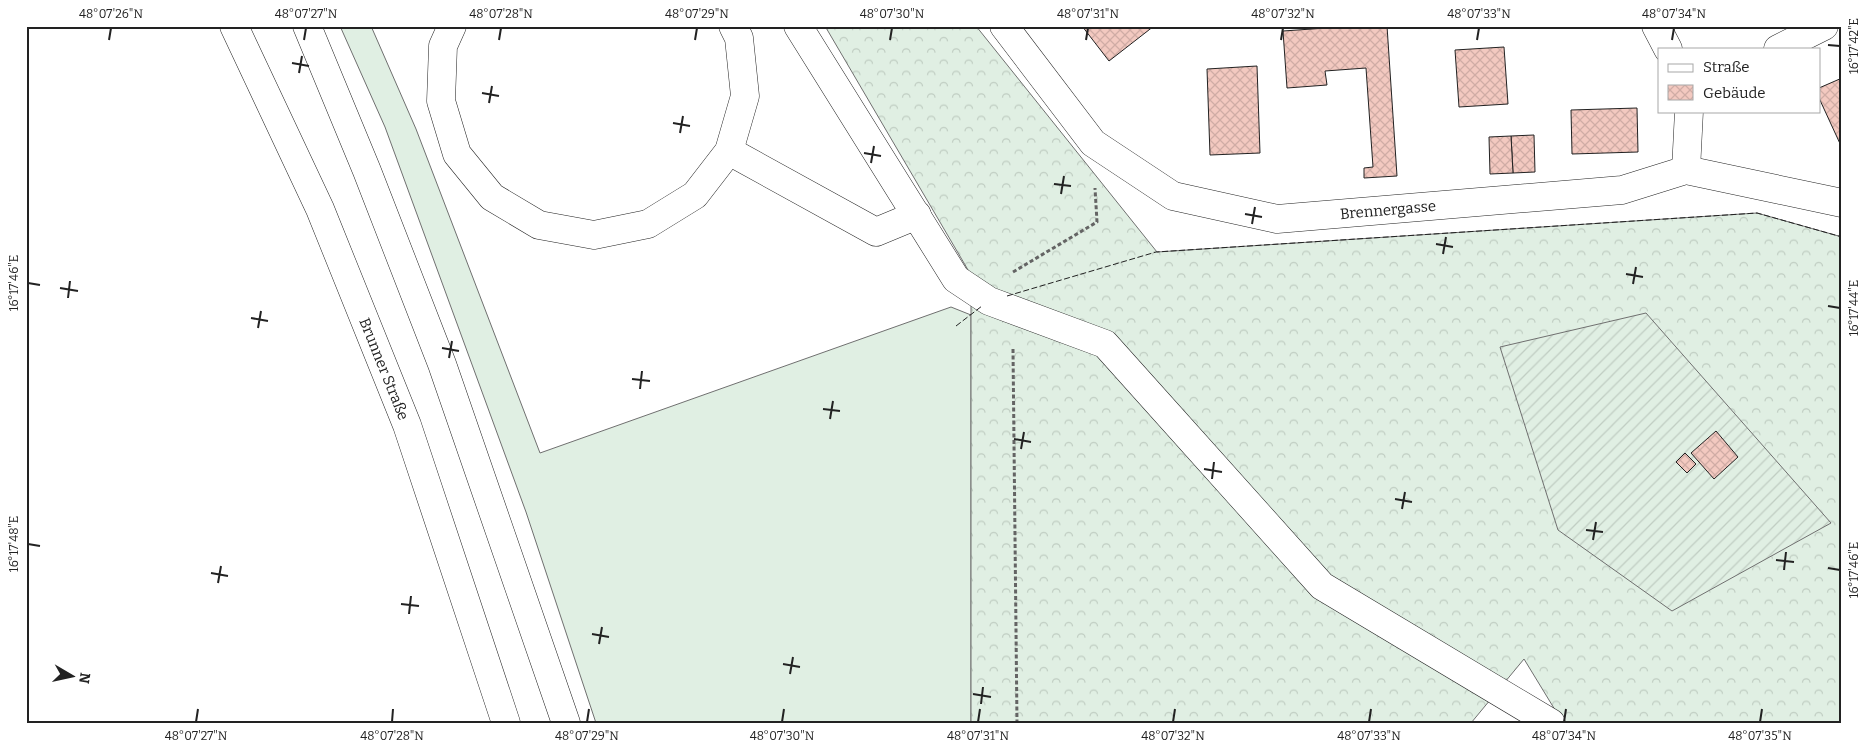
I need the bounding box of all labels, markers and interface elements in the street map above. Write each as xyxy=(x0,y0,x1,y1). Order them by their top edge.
text: 48°07'26"N xyxy=(79,7,143,21)
text: 48°07'27"N xyxy=(275,7,338,21)
text: 48°07'28"N xyxy=(469,7,533,21)
text: 48°07'29"N xyxy=(665,7,729,21)
text: 48°07'30"N xyxy=(860,7,925,21)
text: 48°07'31"N xyxy=(1057,7,1119,21)
text: 48°07'32"N xyxy=(1251,7,1315,21)
text: 48°07'33"N xyxy=(1447,7,1511,21)
text: 48°07'34"N xyxy=(1642,7,1707,21)
text: 16°17'42"E xyxy=(1847,18,1861,74)
legend xyxy=(1658,48,1820,112)
text: Straße xyxy=(1703,58,1749,76)
text: Gebäude xyxy=(1703,84,1766,102)
street label: Brennergasse xyxy=(1339,197,1437,223)
text: 16°17'46"E xyxy=(7,255,21,311)
text: 16°17'44"E xyxy=(1847,280,1861,336)
street label: Brunner Straße xyxy=(355,315,413,423)
text: 16°17'48"E xyxy=(7,516,21,572)
text: 16°17'46"E xyxy=(1847,542,1861,598)
north arrow xyxy=(48,652,98,702)
text: N xyxy=(75,671,94,685)
text: 48°07'27"N xyxy=(165,729,228,743)
text: 48°07'28"N xyxy=(360,729,424,743)
text: 48°07'29"N xyxy=(555,729,619,743)
text: 48°07'30"N xyxy=(750,729,815,743)
text: 48°07'31"N xyxy=(947,729,1009,743)
text: 48°07'32"N xyxy=(1141,729,1205,743)
text: 48°07'33"N xyxy=(1337,729,1401,743)
text: 48°07'34"N xyxy=(1532,729,1597,743)
text: 48°07'35"N xyxy=(1728,729,1792,743)

